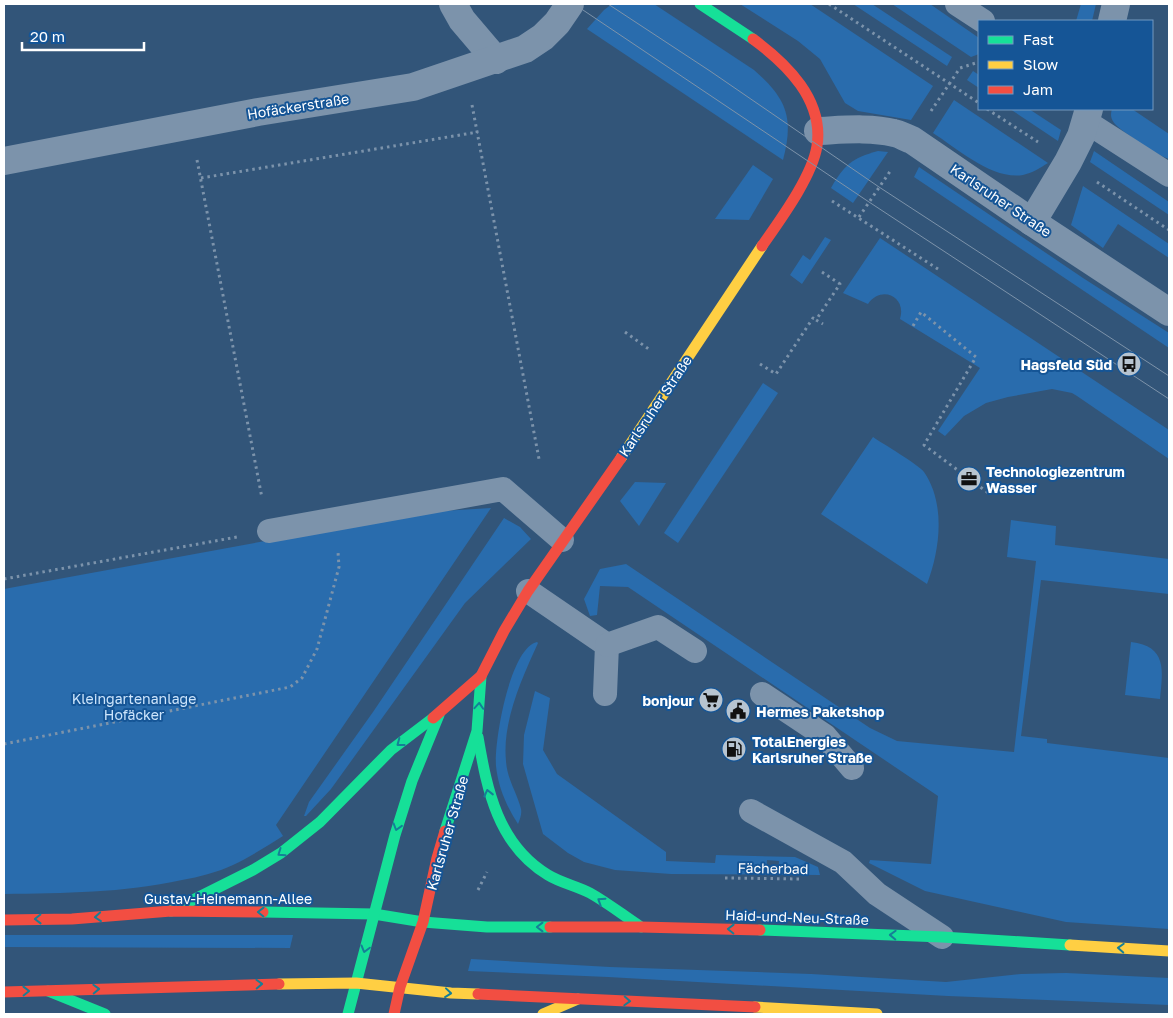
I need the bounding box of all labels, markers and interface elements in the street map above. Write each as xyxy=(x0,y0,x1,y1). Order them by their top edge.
scale bar xyxy=(22,20,145,52)
legend xyxy=(978,20,1153,110)
text: 20 m xyxy=(30,27,65,45)
text: Fast xyxy=(1023,30,1054,48)
text: Slow xyxy=(1023,55,1058,73)
text: Jam xyxy=(1023,80,1053,98)
street label: Hofäckerstraße xyxy=(246,90,350,122)
street label: Karlsruher Straße xyxy=(947,160,1055,240)
bus stop icon: Hagsfeld Süd xyxy=(1116,351,1142,377)
street label: Karlsruher Straße xyxy=(615,352,695,460)
place label: Hagsfeld Süd xyxy=(1020,356,1112,373)
place label: Technologiezentrum Wasser xyxy=(986,463,1125,496)
office icon: Technologiezentrum Wasser xyxy=(956,466,982,492)
supermarket icon: bonjour xyxy=(698,687,724,713)
park label: Kleingartenanlage Hofäcker xyxy=(72,690,196,723)
place label: bonjour xyxy=(642,692,695,709)
public building icon: Hermes Paketshop xyxy=(725,698,751,724)
one-way arrow xyxy=(473,701,484,709)
place label: Hermes Paketshop xyxy=(756,703,885,720)
place label: TotalEnergies Karlsruher Straße xyxy=(752,733,872,766)
fuel station icon: TotalEnergies Karlsruher Straße xyxy=(721,736,747,762)
one-way arrow xyxy=(396,737,406,746)
street label: Karlsruher Straße xyxy=(423,774,471,892)
one-way arrow xyxy=(484,790,494,798)
one-way arrow xyxy=(393,823,403,831)
one-way arrow xyxy=(277,847,286,856)
street label: Fächerbad xyxy=(737,859,809,877)
street label: Gustav-Heinemann-Allee xyxy=(144,890,312,907)
one-way arrow xyxy=(597,897,606,907)
street label: Haid-und-Neu-Straße xyxy=(725,906,869,928)
one-way arrow xyxy=(256,907,264,917)
one-way arrow xyxy=(94,911,102,922)
one-way arrow xyxy=(34,914,42,925)
one-way arrow xyxy=(536,922,544,932)
one-way arrow xyxy=(727,924,735,935)
one-way arrow xyxy=(889,930,897,941)
one-way arrow xyxy=(1116,942,1124,953)
one-way arrow xyxy=(360,944,370,952)
one-way arrow xyxy=(255,979,263,990)
one-way arrow xyxy=(93,984,101,995)
one-way arrow xyxy=(22,986,30,996)
one-way arrow xyxy=(444,987,452,998)
one-way arrow xyxy=(623,995,631,1006)

